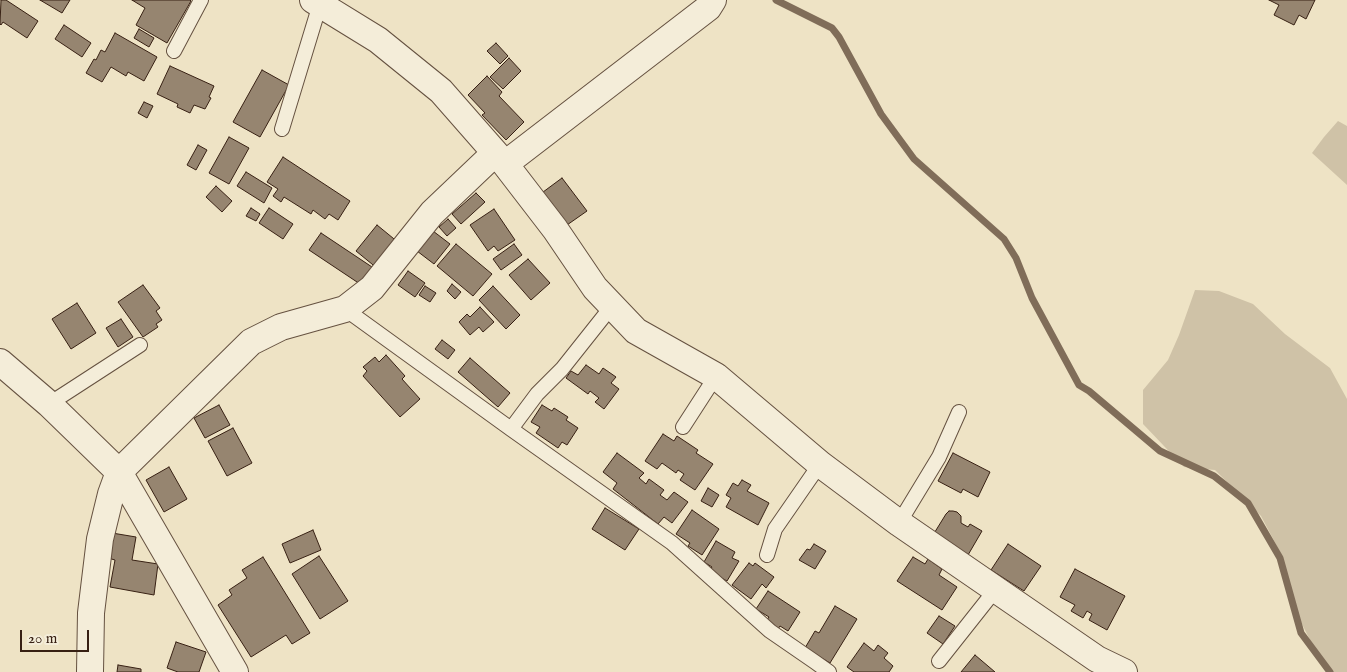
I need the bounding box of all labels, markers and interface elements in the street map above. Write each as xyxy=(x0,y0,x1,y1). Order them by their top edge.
scale bar xyxy=(22,620,91,652)
text: 20 m xyxy=(28,629,57,648)

